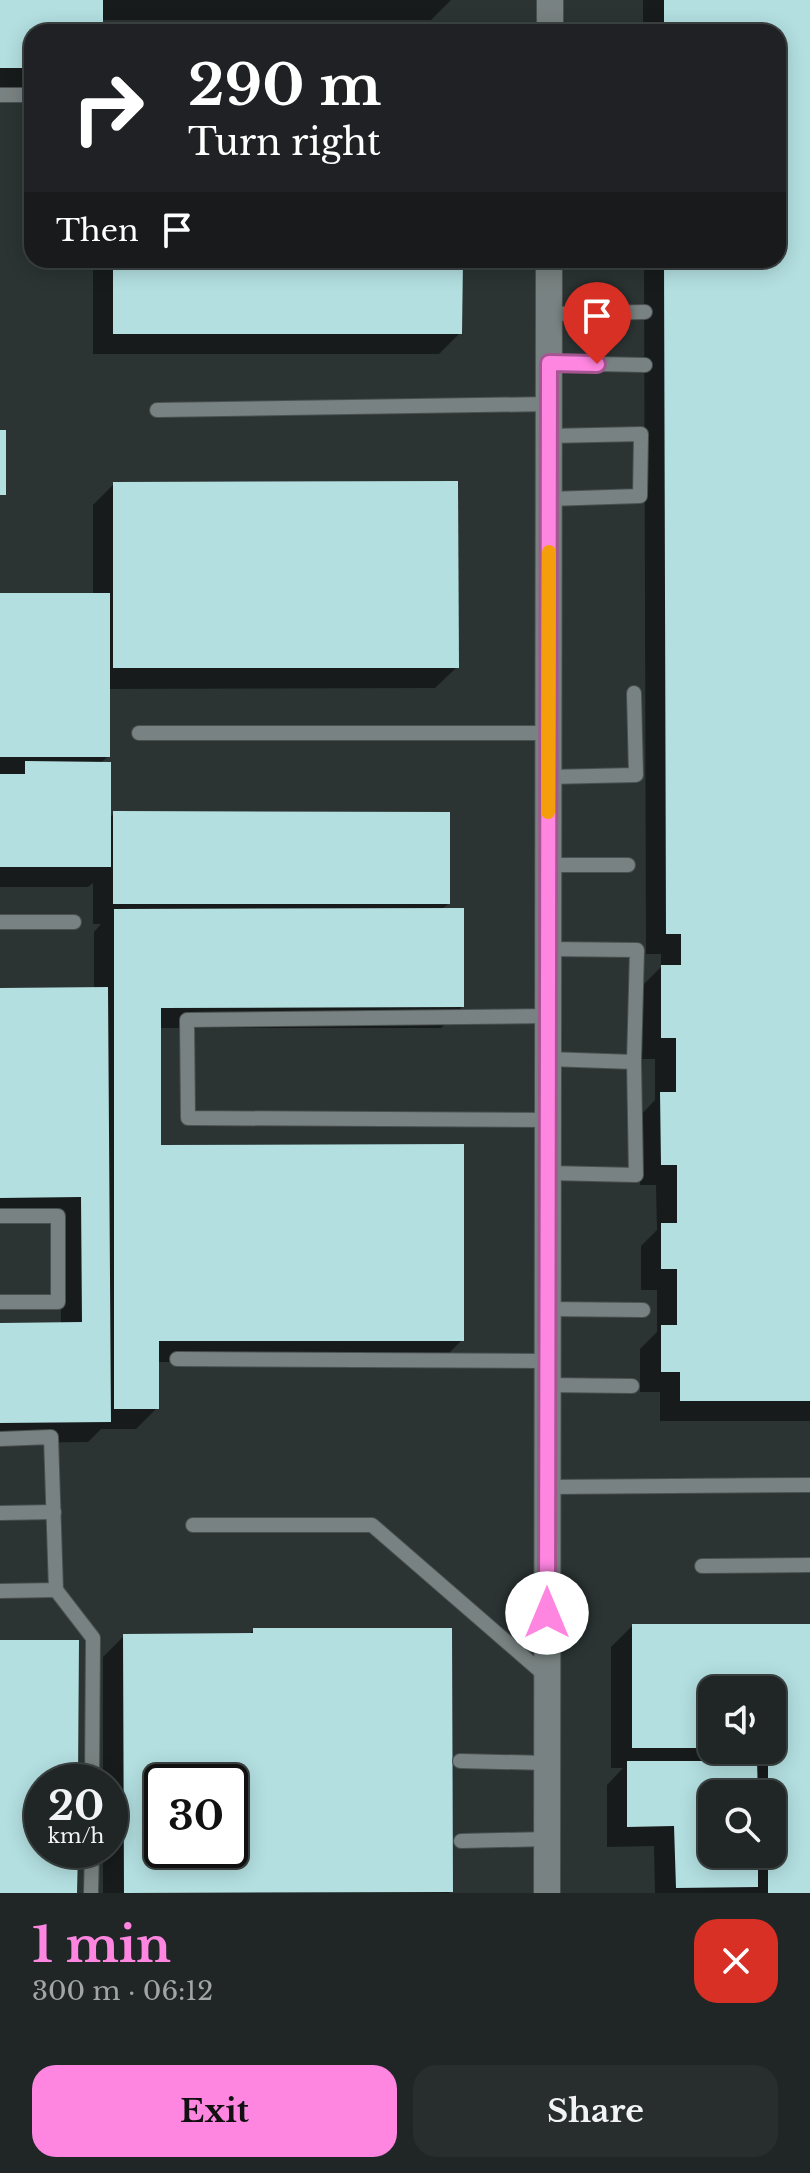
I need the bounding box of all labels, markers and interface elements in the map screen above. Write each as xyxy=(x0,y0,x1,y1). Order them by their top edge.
text: 290 m xyxy=(188,51,381,120)
icon: right xyxy=(56,56,160,160)
text: Turn right xyxy=(188,120,381,165)
icon: arrive xyxy=(155,208,199,252)
text: Then xyxy=(56,212,139,249)
pin xyxy=(563,282,631,364)
icon: arrive xyxy=(575,294,619,338)
position arrow xyxy=(505,1571,589,1655)
map controls xyxy=(698,1676,786,1868)
button: sound xyxy=(698,1676,786,1764)
speed limit sign: 30 xyxy=(144,1764,248,1868)
button: search xyxy=(698,1780,786,1868)
text: 20 xyxy=(48,1781,104,1831)
text: km/h xyxy=(48,1824,104,1848)
text: 1 min xyxy=(32,1915,171,1975)
button: close xyxy=(694,1919,778,2003)
text: 300 m · 06:12 xyxy=(32,1975,213,2007)
button: Exit xyxy=(32,2065,397,2157)
button: Share xyxy=(413,2065,778,2157)

